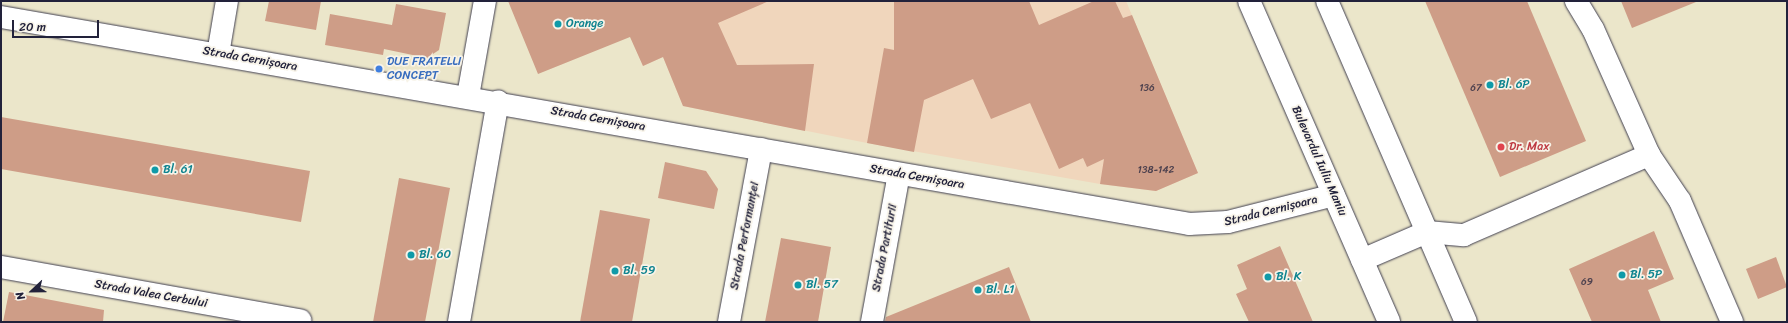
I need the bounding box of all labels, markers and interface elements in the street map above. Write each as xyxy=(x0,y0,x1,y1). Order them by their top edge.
scale bar xyxy=(14,12,101,38)
text: 20 m xyxy=(19,16,46,38)
place label: Orange xyxy=(566,17,603,31)
marker: Orange xyxy=(553,19,563,29)
street label: Strada Cernișoara xyxy=(201,44,299,74)
place label: DUE FRATELLI CONCEPT xyxy=(387,55,461,83)
marker: DUE FRATELLI CONCEPT xyxy=(374,64,384,74)
place label: Bl. 6P xyxy=(1498,78,1530,92)
marker: Bl. 6P xyxy=(1485,80,1495,90)
house number: 136 xyxy=(1139,83,1155,95)
house number: 67 xyxy=(1470,83,1482,95)
street label: Strada Cernișoara xyxy=(549,104,647,134)
street label: Bulevardul Iuliu Maniu xyxy=(1288,104,1350,218)
place label: Dr. Max xyxy=(1509,140,1549,154)
marker: Dr. Max xyxy=(1496,142,1506,152)
street label: Strada Cernișoara xyxy=(868,162,966,192)
place label: Bl. 61 xyxy=(163,163,193,177)
marker: Bl. 61 xyxy=(150,165,160,175)
house number: 138-142 xyxy=(1138,165,1174,177)
street label: Strada Performanței xyxy=(727,181,763,291)
street label: Strada Cernișoara xyxy=(1223,192,1319,230)
street label: Strada Partiturii xyxy=(869,203,901,293)
place label: Bl. 60 xyxy=(419,248,451,262)
marker: Bl. 60 xyxy=(406,250,416,260)
place label: Bl. 59 xyxy=(623,264,655,278)
marker: Bl. 59 xyxy=(610,266,620,276)
place label: Bl. 5P xyxy=(1630,268,1662,282)
place label: Bl. K xyxy=(1276,270,1301,284)
marker: Bl. 5P xyxy=(1617,270,1627,280)
north arrow xyxy=(12,271,52,311)
marker: Bl. K xyxy=(1263,272,1273,282)
street label: Strada Valea Cerbului xyxy=(93,277,209,311)
house number: 69 xyxy=(1581,277,1593,289)
place label: Bl. 57 xyxy=(806,278,838,292)
marker: Bl. 57 xyxy=(793,280,803,290)
place label: Bl. L1 xyxy=(986,283,1014,297)
marker: Bl. L1 xyxy=(973,285,983,295)
text: N xyxy=(10,289,31,303)

